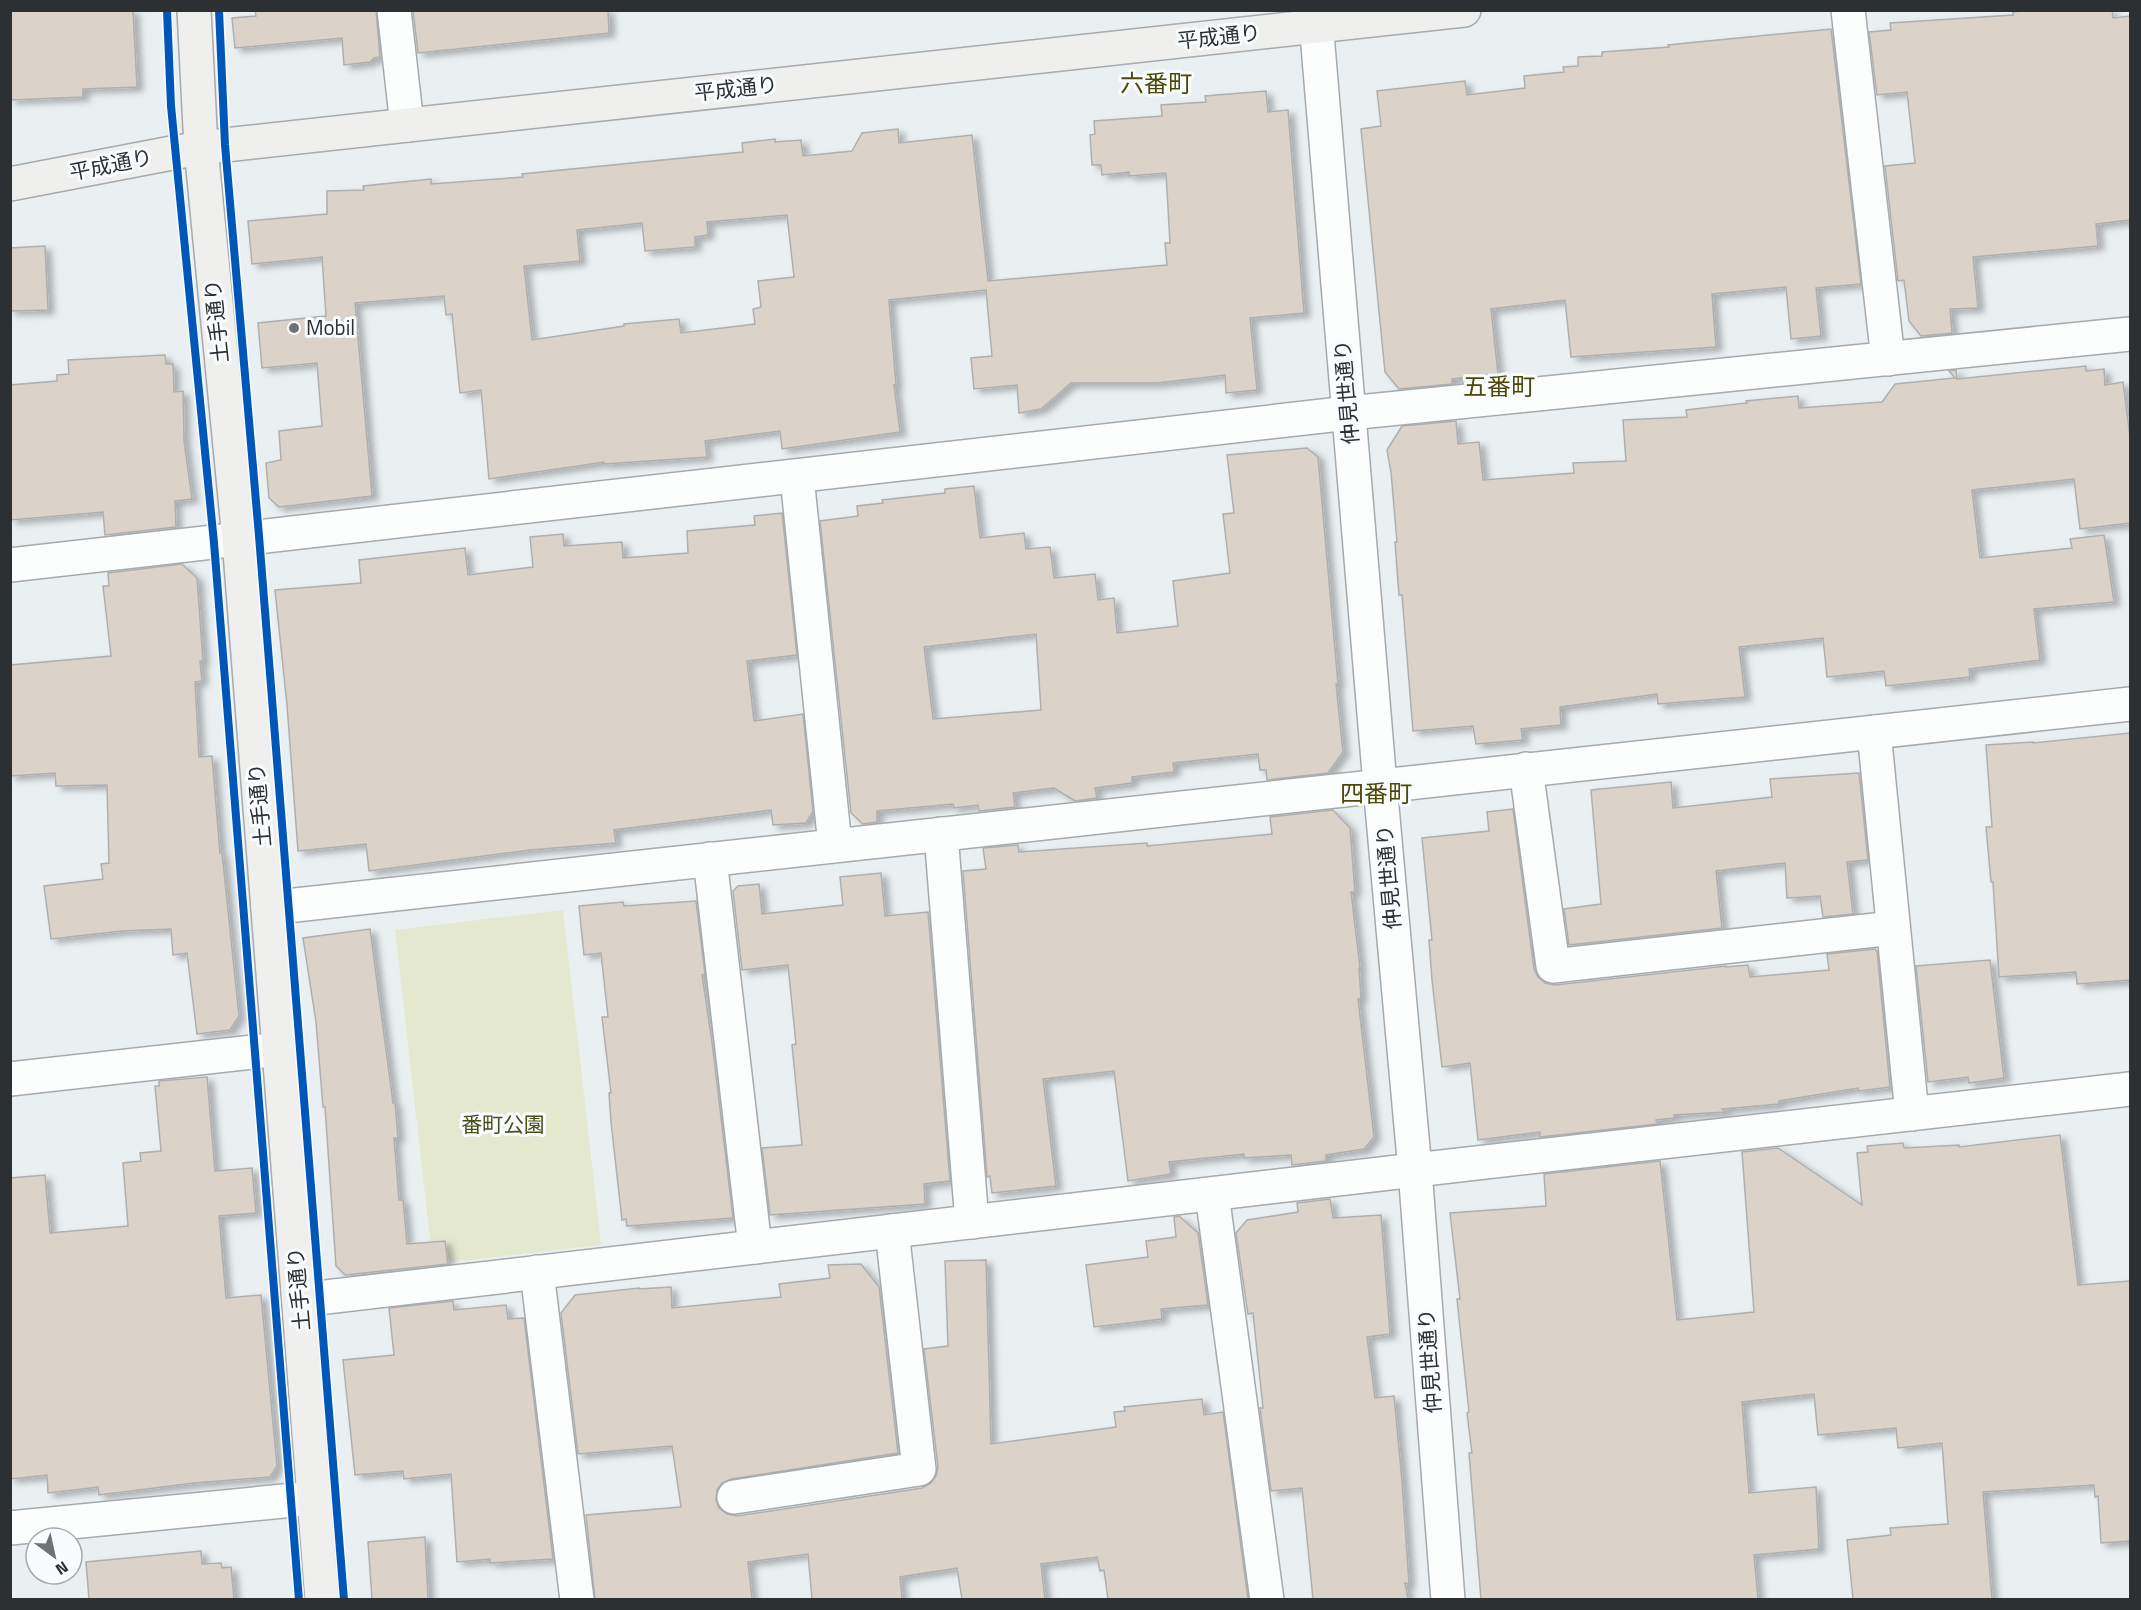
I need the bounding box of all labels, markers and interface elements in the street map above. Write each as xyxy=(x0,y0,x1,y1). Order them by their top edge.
street label: 平成通り xyxy=(1175,16,1262,56)
district label: 六番町 xyxy=(1120,65,1192,101)
street label: 平成通り xyxy=(692,68,779,108)
street label: 平成通り xyxy=(67,140,155,188)
street label: 土手通り xyxy=(196,278,236,365)
place label: Mobil xyxy=(306,311,355,343)
marker: Mobil xyxy=(287,321,301,335)
street label: 仲見世通り xyxy=(1325,338,1367,446)
district label: 五番町 xyxy=(1463,368,1535,404)
street label: 土手通り xyxy=(239,762,279,848)
district label: 四番町 xyxy=(1340,775,1412,811)
street label: 仲見世通り xyxy=(1367,823,1409,931)
park label: 番町公園 xyxy=(461,1108,545,1140)
street label: 土手通り xyxy=(278,1246,318,1332)
street label: 仲見世通り xyxy=(1409,1308,1449,1415)
north arrow xyxy=(24,1526,84,1586)
text: N xyxy=(51,1555,73,1582)

